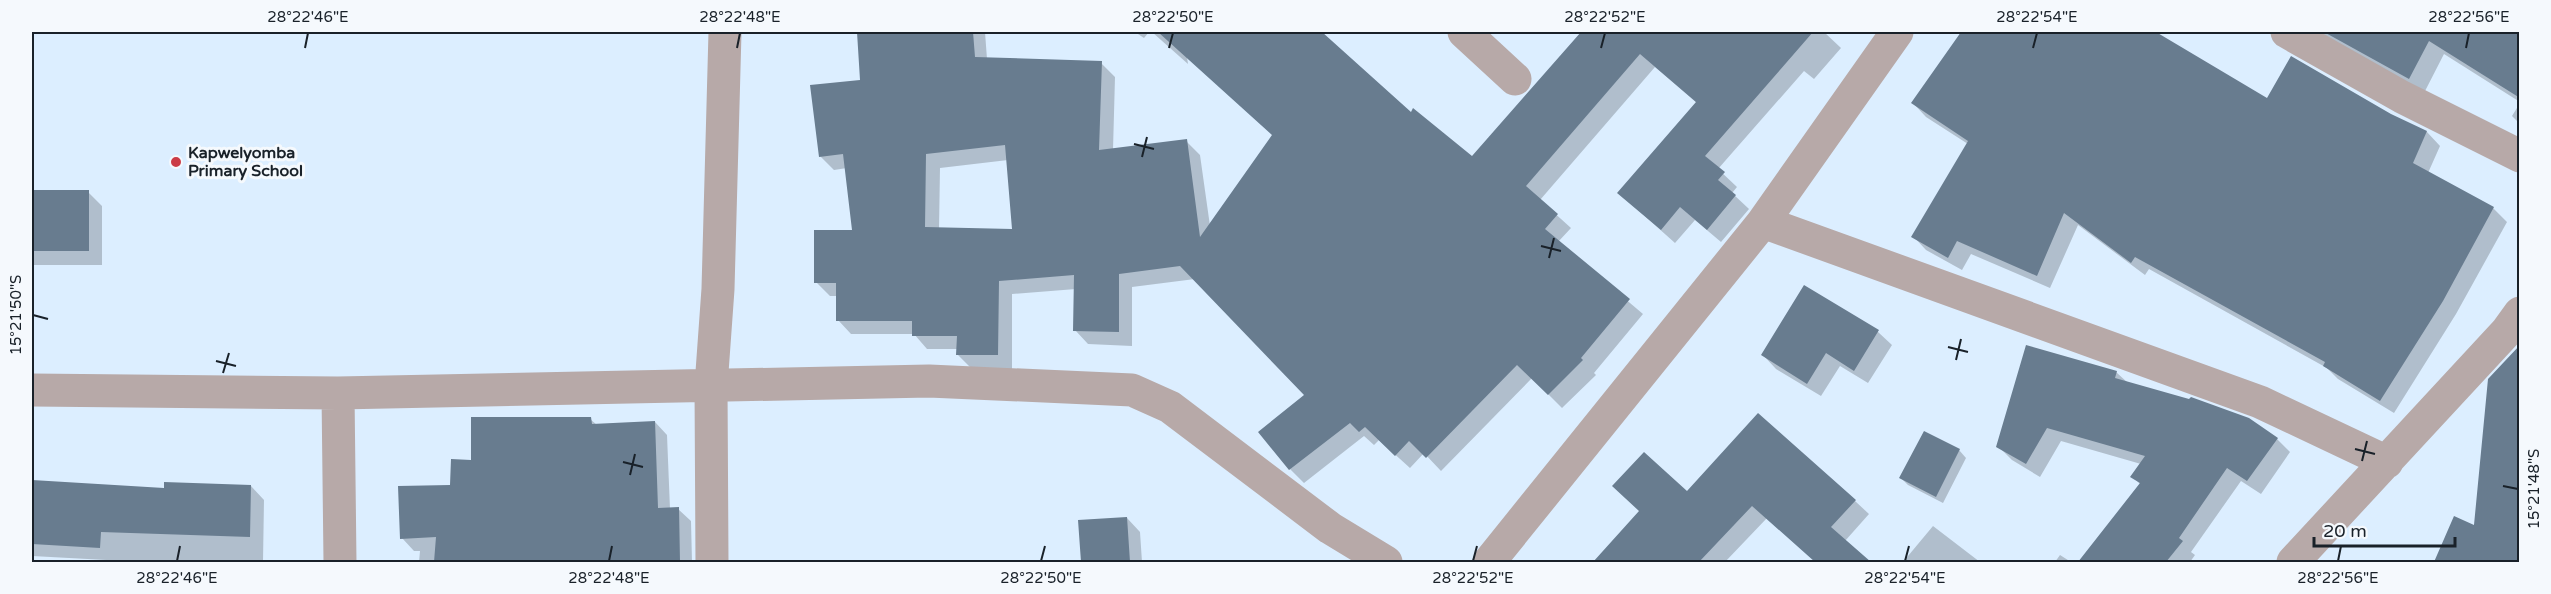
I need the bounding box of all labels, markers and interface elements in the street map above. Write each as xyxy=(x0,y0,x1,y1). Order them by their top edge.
text: 28°22'46"E xyxy=(267,8,349,26)
text: 28°22'48"E xyxy=(699,8,781,26)
text: 28°22'50"E xyxy=(1132,8,1214,26)
text: 28°22'52"E xyxy=(1564,8,1646,26)
text: 28°22'54"E xyxy=(1996,8,2078,26)
text: 28°22'56"E xyxy=(2428,8,2510,26)
place label: Kapwelyomba Primary School xyxy=(188,143,303,181)
marker: Kapwelyomba Primary School xyxy=(169,155,183,169)
text: 15°21'50"S xyxy=(7,275,25,355)
text: 15°21'48"S xyxy=(2525,449,2543,529)
scale bar xyxy=(2314,510,2455,548)
text: 20 m xyxy=(2323,520,2367,542)
text: 28°22'46"E xyxy=(136,569,218,587)
text: 28°22'48"E xyxy=(568,569,650,587)
text: 28°22'50"E xyxy=(1000,569,1082,587)
text: 28°22'52"E xyxy=(1432,569,1514,587)
text: 28°22'54"E xyxy=(1864,569,1946,587)
text: 28°22'56"E xyxy=(2297,569,2379,587)

